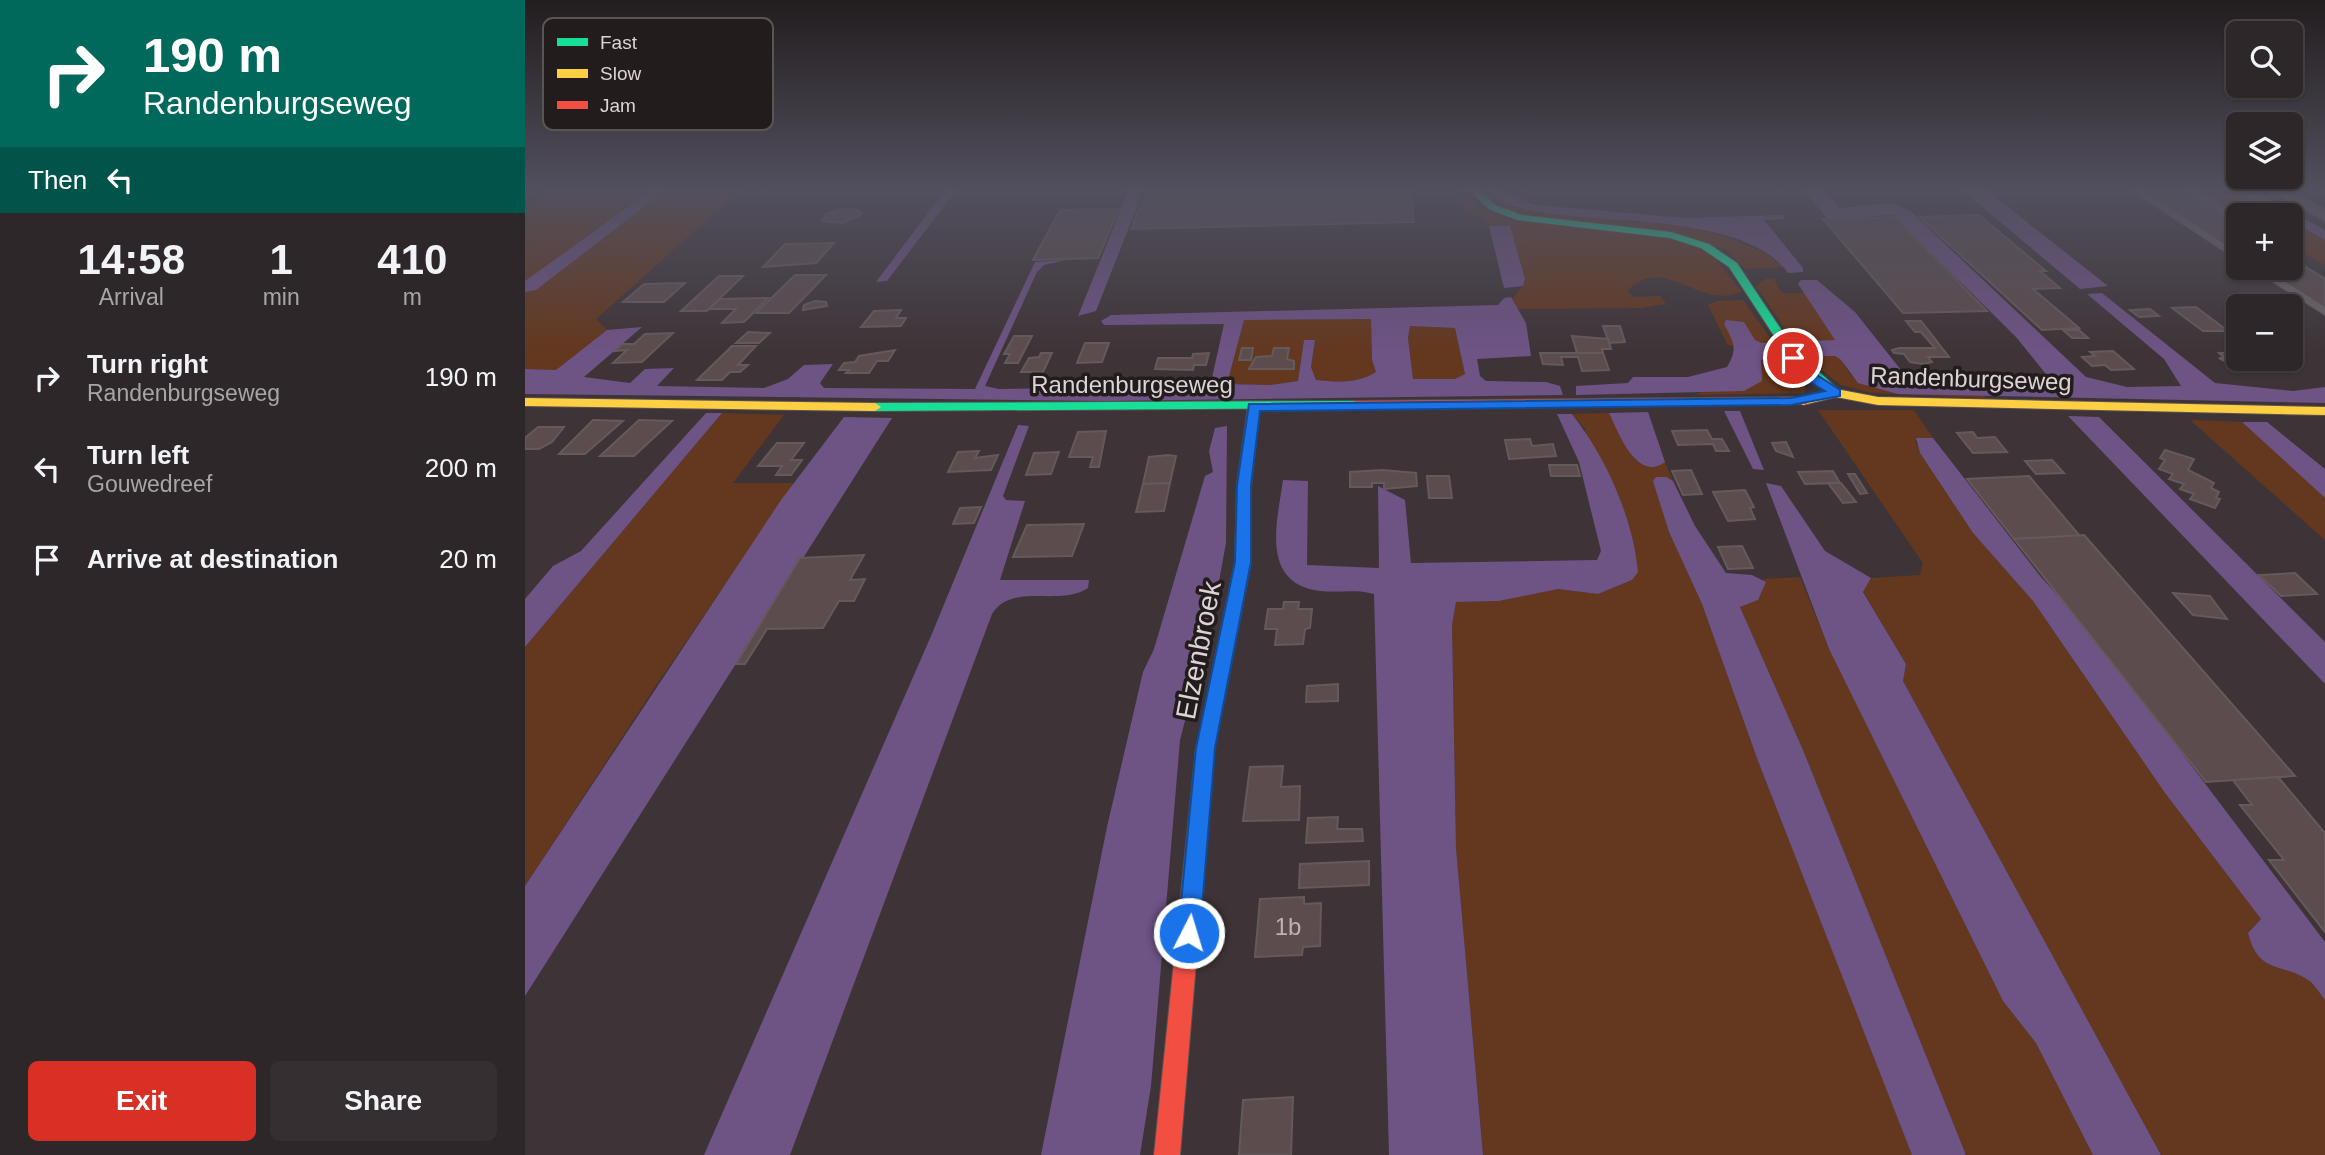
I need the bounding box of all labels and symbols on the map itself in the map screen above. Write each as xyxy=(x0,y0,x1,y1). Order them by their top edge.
legend xyxy=(543,18,773,130)
text: Fast xyxy=(600,32,638,53)
text: Slow xyxy=(600,63,641,84)
text: Jam xyxy=(600,95,636,116)
pin xyxy=(1763,328,1823,388)
street label: Randenburgseweg xyxy=(1870,361,2072,396)
street label: Randenburgseweg xyxy=(1031,371,1233,398)
street label: Elzenbroek xyxy=(1170,577,1227,722)
position arrow xyxy=(1152,896,1226,970)
house number: 1b xyxy=(1275,913,1301,940)

